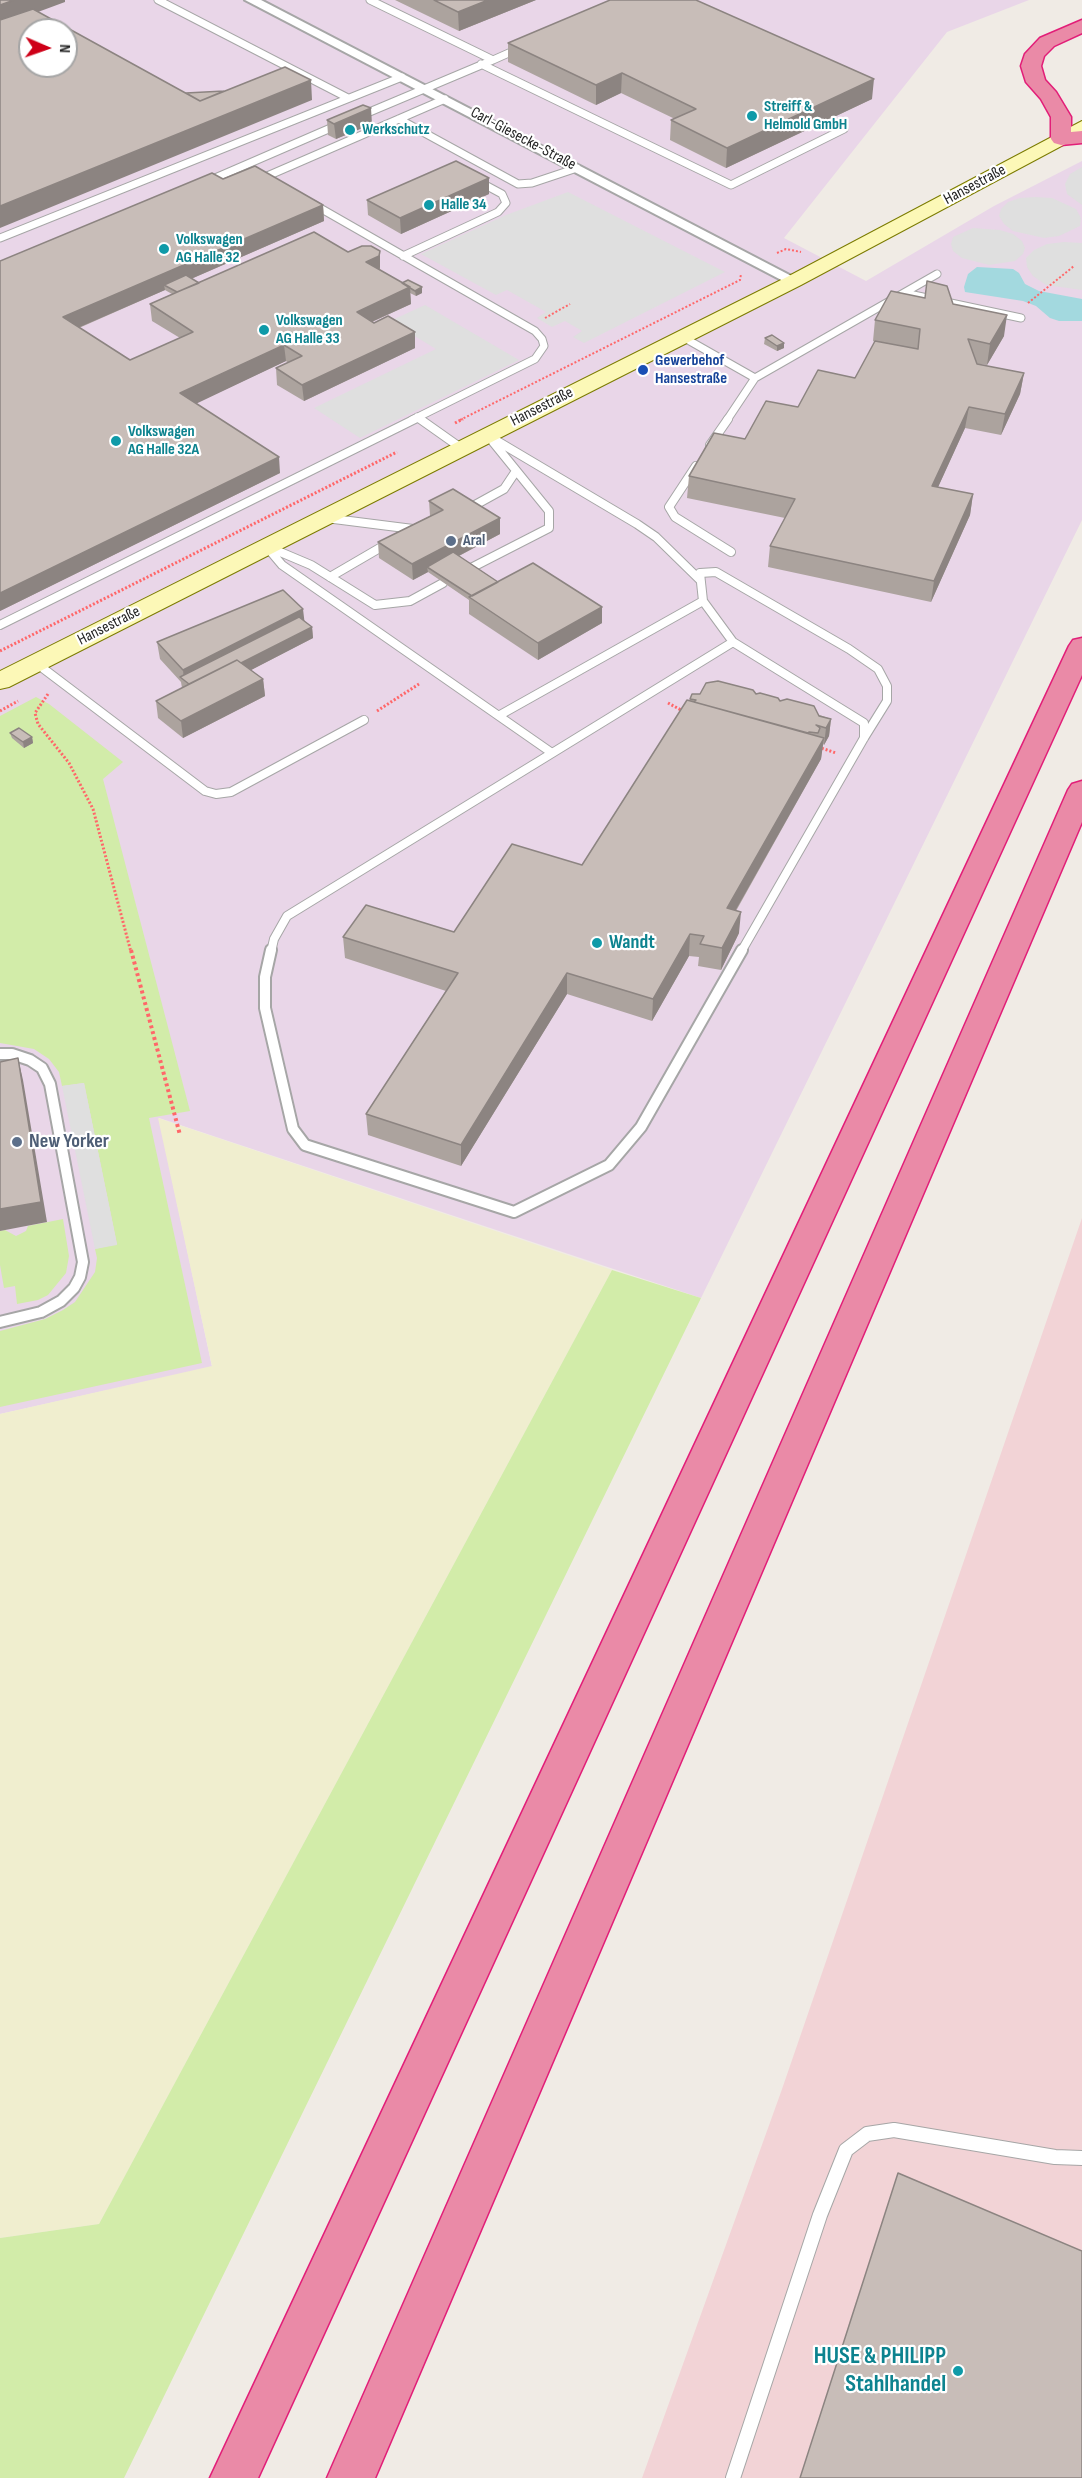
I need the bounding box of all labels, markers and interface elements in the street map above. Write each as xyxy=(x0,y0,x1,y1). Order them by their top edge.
north arrow xyxy=(18,18,78,78)
text: N xyxy=(55,44,74,53)
place label: Streiff & Helmold GmbH xyxy=(764,97,847,135)
street label: Carl-Giesecke-Straße xyxy=(467,103,579,175)
marker: Streiff & Helmold GmbH xyxy=(745,109,759,123)
place label: Werkschutz xyxy=(362,120,430,140)
marker: Werkschutz xyxy=(343,123,357,137)
street label: Hansestraße xyxy=(941,161,1009,209)
place label: Halle 34 xyxy=(441,195,487,215)
marker: Halle 34 xyxy=(422,198,436,212)
place label: Volkswagen AG Halle 32 xyxy=(176,230,243,268)
marker: Volkswagen AG Halle 32 xyxy=(157,242,171,256)
place label: Volkswagen AG Halle 33 xyxy=(276,311,343,349)
marker: Volkswagen AG Halle 33 xyxy=(257,323,271,337)
place label: Gewerbehof Hansestraße xyxy=(655,351,727,389)
marker: Gewerbehof Hansestraße xyxy=(636,363,650,377)
street label: Hansestraße xyxy=(508,383,576,431)
place label: Volkswagen AG Halle 32A xyxy=(128,422,199,460)
marker: Volkswagen AG Halle 32A xyxy=(109,434,123,448)
place label: Aral xyxy=(463,531,485,551)
marker: Aral xyxy=(444,534,458,548)
street label: Hansestraße xyxy=(75,602,143,650)
place label: Wandt xyxy=(609,931,655,955)
marker: Wandt xyxy=(590,936,604,950)
place label: New Yorker xyxy=(29,1130,109,1154)
marker: New Yorker xyxy=(10,1135,24,1149)
place label: HUSE & PHILIPP Stahlhandel xyxy=(814,2343,946,2399)
marker: HUSE & PHILIPP Stahlhandel xyxy=(951,2364,965,2378)

